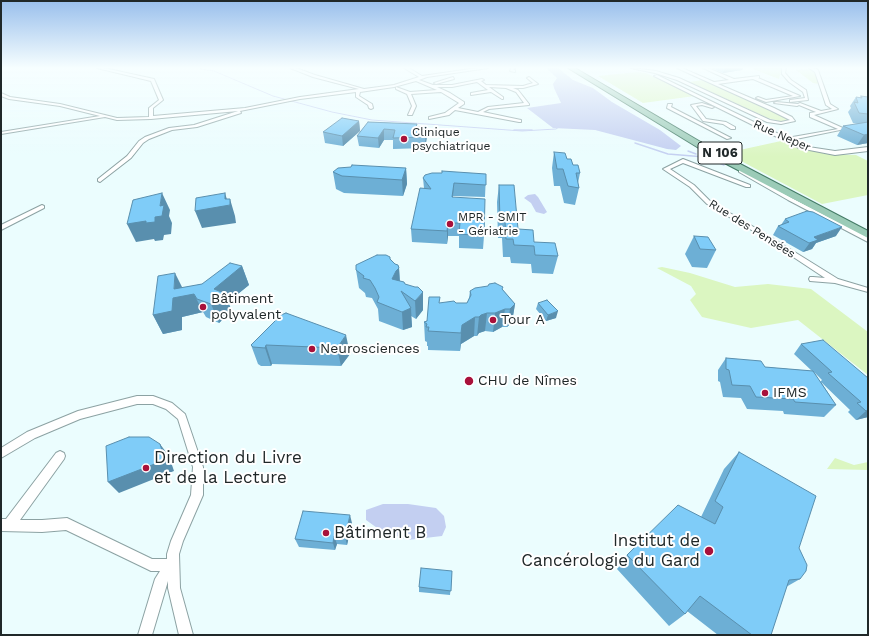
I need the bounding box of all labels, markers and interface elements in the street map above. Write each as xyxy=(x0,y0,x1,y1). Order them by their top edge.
street label: Rue Neper xyxy=(751,117,813,155)
place label: Clinique psychiatrique xyxy=(412,125,491,153)
marker: Clinique psychiatrique xyxy=(399,134,409,144)
road number: N 106 xyxy=(698,142,742,164)
street label: Rue des Pensées xyxy=(706,197,798,261)
place label: MPR - SMIT - Gériatrie xyxy=(458,210,527,238)
marker: MPR - SMIT - Gériatrie xyxy=(445,219,455,229)
place label: Bâtiment polyvalent xyxy=(211,291,281,324)
marker: Bâtiment polyvalent xyxy=(198,302,208,312)
place label: Tour A xyxy=(501,312,545,328)
marker: Tour A xyxy=(488,315,498,325)
place label: Neurosciences xyxy=(320,341,420,357)
marker: Neurosciences xyxy=(307,344,317,354)
place label: CHU de Nîmes xyxy=(478,373,577,389)
marker: CHU de Nîmes xyxy=(463,375,475,387)
place label: IFMS xyxy=(773,385,807,401)
marker: IFMS xyxy=(760,388,770,398)
place label: Direction du Livre et de la Lecture xyxy=(154,448,302,488)
marker: Direction du Livre et de la Lecture xyxy=(141,463,151,473)
place label: Bâtiment B xyxy=(334,523,426,543)
marker: Bâtiment B xyxy=(321,528,331,538)
place label: Institut de Cancérologie du Gard xyxy=(521,531,700,571)
marker: Institut de Cancérologie du Gard xyxy=(703,545,715,557)

